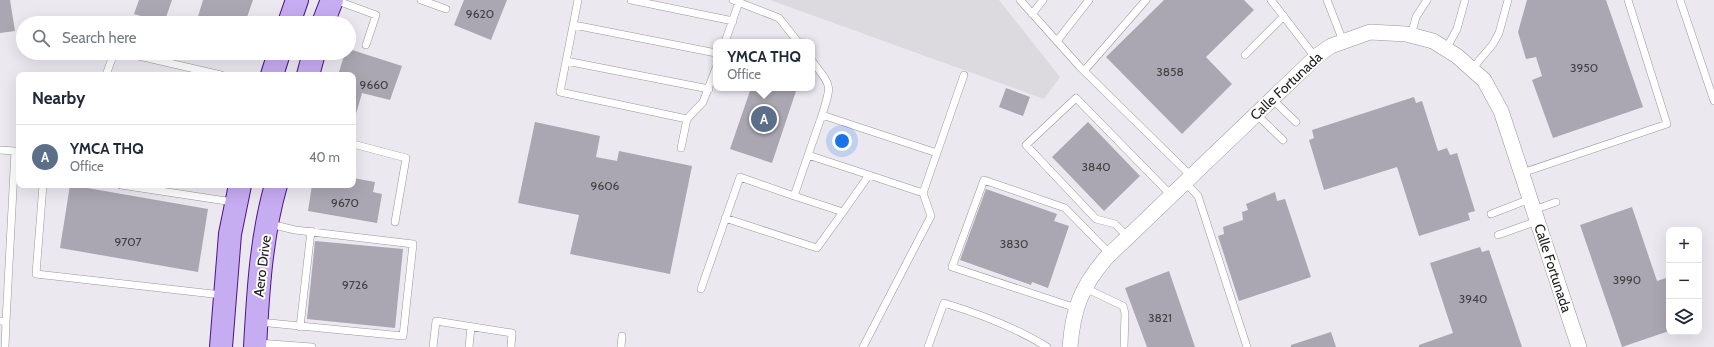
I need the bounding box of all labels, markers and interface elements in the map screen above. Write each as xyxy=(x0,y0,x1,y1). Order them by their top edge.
house number: 9620 xyxy=(466,6,494,21)
search box xyxy=(16,16,356,60)
icon: search xyxy=(30,27,52,49)
text: Search here xyxy=(62,29,137,47)
popup xyxy=(713,39,815,91)
text: YMCA THQ xyxy=(727,48,801,66)
street label: Calle Fortunada xyxy=(1246,48,1326,124)
house number: 3950 xyxy=(1570,60,1598,75)
house number: 3858 xyxy=(1156,64,1184,79)
text: Office xyxy=(727,66,761,82)
house number: 9660 xyxy=(360,77,388,92)
text: Nearby xyxy=(32,88,85,108)
pin: A xyxy=(751,104,777,134)
your location xyxy=(832,131,852,151)
text: YMCA THQ xyxy=(70,140,144,158)
text: A xyxy=(41,149,49,165)
text: 40 m xyxy=(309,149,340,165)
text: Office xyxy=(70,158,104,174)
house number: 3840 xyxy=(1081,159,1111,174)
house number: 9606 xyxy=(591,178,620,193)
house number: 9670 xyxy=(331,195,359,210)
street label: Calle Fortunada xyxy=(1530,221,1576,315)
map controls xyxy=(1666,227,1702,335)
button: + xyxy=(1666,227,1702,263)
house number: 9707 xyxy=(114,234,142,249)
street label: Aero Drive xyxy=(249,234,275,298)
house number: 3830 xyxy=(1000,236,1028,251)
button: − xyxy=(1666,263,1702,299)
house number: 3990 xyxy=(1613,272,1641,287)
house number: 9726 xyxy=(342,277,368,292)
house number: 3940 xyxy=(1459,291,1487,306)
button: layers xyxy=(1666,299,1702,335)
house number: 3821 xyxy=(1148,310,1172,325)

